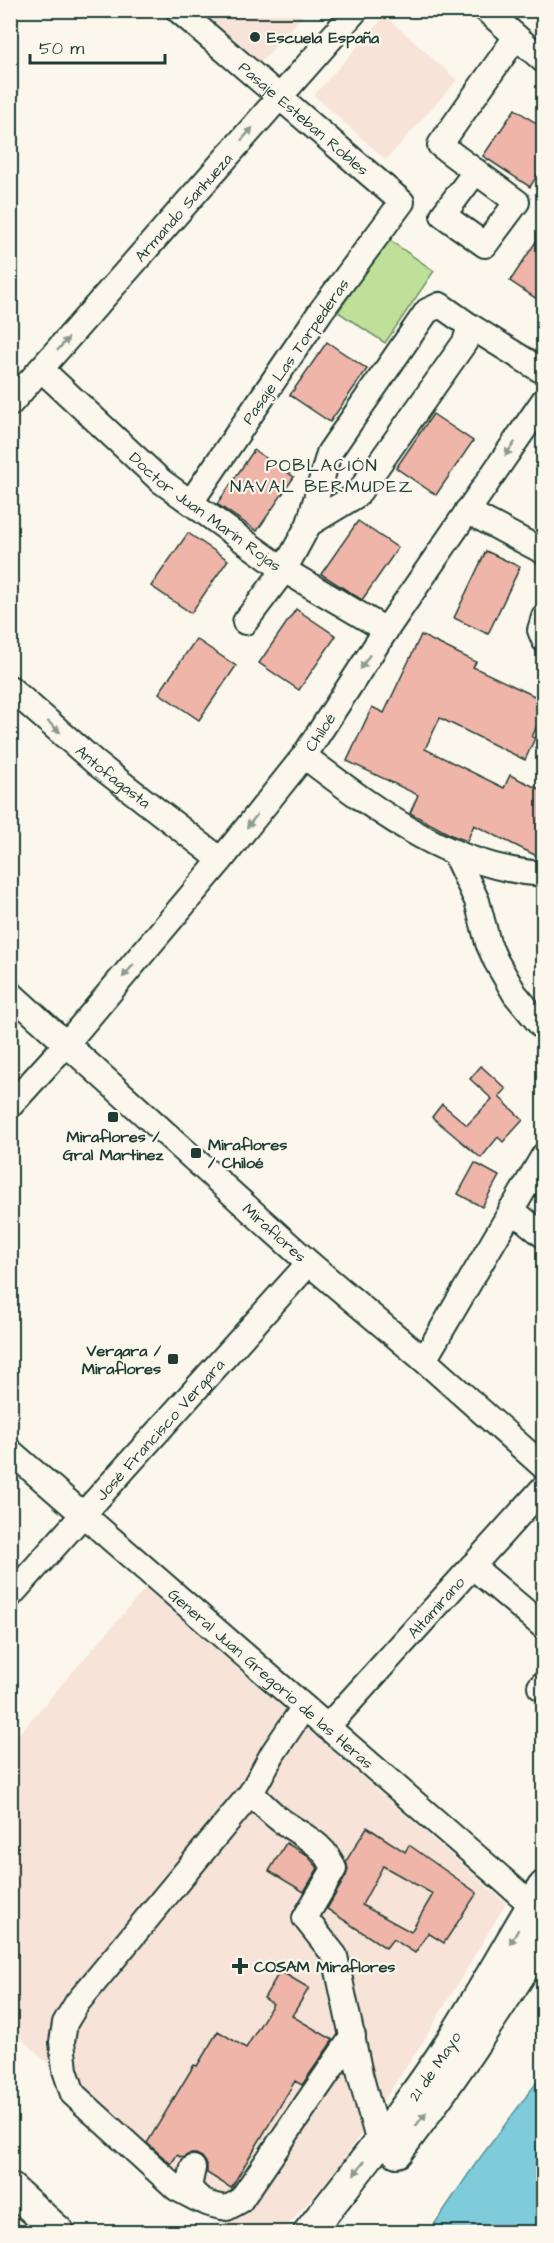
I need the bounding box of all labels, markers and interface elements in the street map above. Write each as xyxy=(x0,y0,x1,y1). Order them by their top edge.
scale bar xyxy=(30,27,165,65)
place label: Escuela España xyxy=(267,27,380,49)
marker: Escuela España xyxy=(248,30,262,44)
text: 50 m xyxy=(39,36,84,61)
street label: Pasaje Esteban Robles xyxy=(234,57,373,181)
one-way arrow xyxy=(240,127,253,142)
street label: Armando Sanhueza xyxy=(130,149,238,267)
street label: Pasaje Las Torpederas xyxy=(237,274,355,429)
one-way arrow xyxy=(56,337,69,352)
one-way arrow xyxy=(504,440,516,456)
street label: Doctor Juan Marín Rojas xyxy=(124,447,286,577)
district label: POBLACIÓN NAVAL BERMUDEZ xyxy=(230,453,414,499)
one-way arrow xyxy=(360,654,371,670)
street label: Chiloé xyxy=(300,709,341,756)
one-way arrow xyxy=(46,720,61,733)
street label: Antofagasta xyxy=(70,740,155,814)
one-way arrow xyxy=(247,813,259,828)
one-way arrow xyxy=(122,963,135,978)
marker: Miraflores / Gral Martinez xyxy=(106,1110,120,1124)
place label: Miraflores / Gral Martinez xyxy=(63,1126,164,1166)
place label: Miraflores / Chiloé xyxy=(208,1134,287,1174)
marker: Miraflores / Chiloé xyxy=(189,1146,203,1160)
street label: Miraflores xyxy=(238,1198,311,1268)
place label: Vergara / Miraflores xyxy=(82,1340,162,1380)
marker: Vergara / Miraflores xyxy=(166,1352,180,1366)
street label: José Francisco Vergara xyxy=(91,1354,230,1506)
street label: Altamirano xyxy=(403,1572,470,1643)
street label: General Juan Gregorio de las Heras xyxy=(163,1583,378,1774)
one-way arrow xyxy=(509,1928,519,1945)
place label: COSAM Miraflores xyxy=(254,1956,395,1978)
marker: COSAM Miraflores xyxy=(231,1957,249,1975)
street label: 21 de Mayo xyxy=(404,2027,467,2106)
one-way arrow xyxy=(415,2112,427,2127)
one-way arrow xyxy=(352,2160,365,2176)

